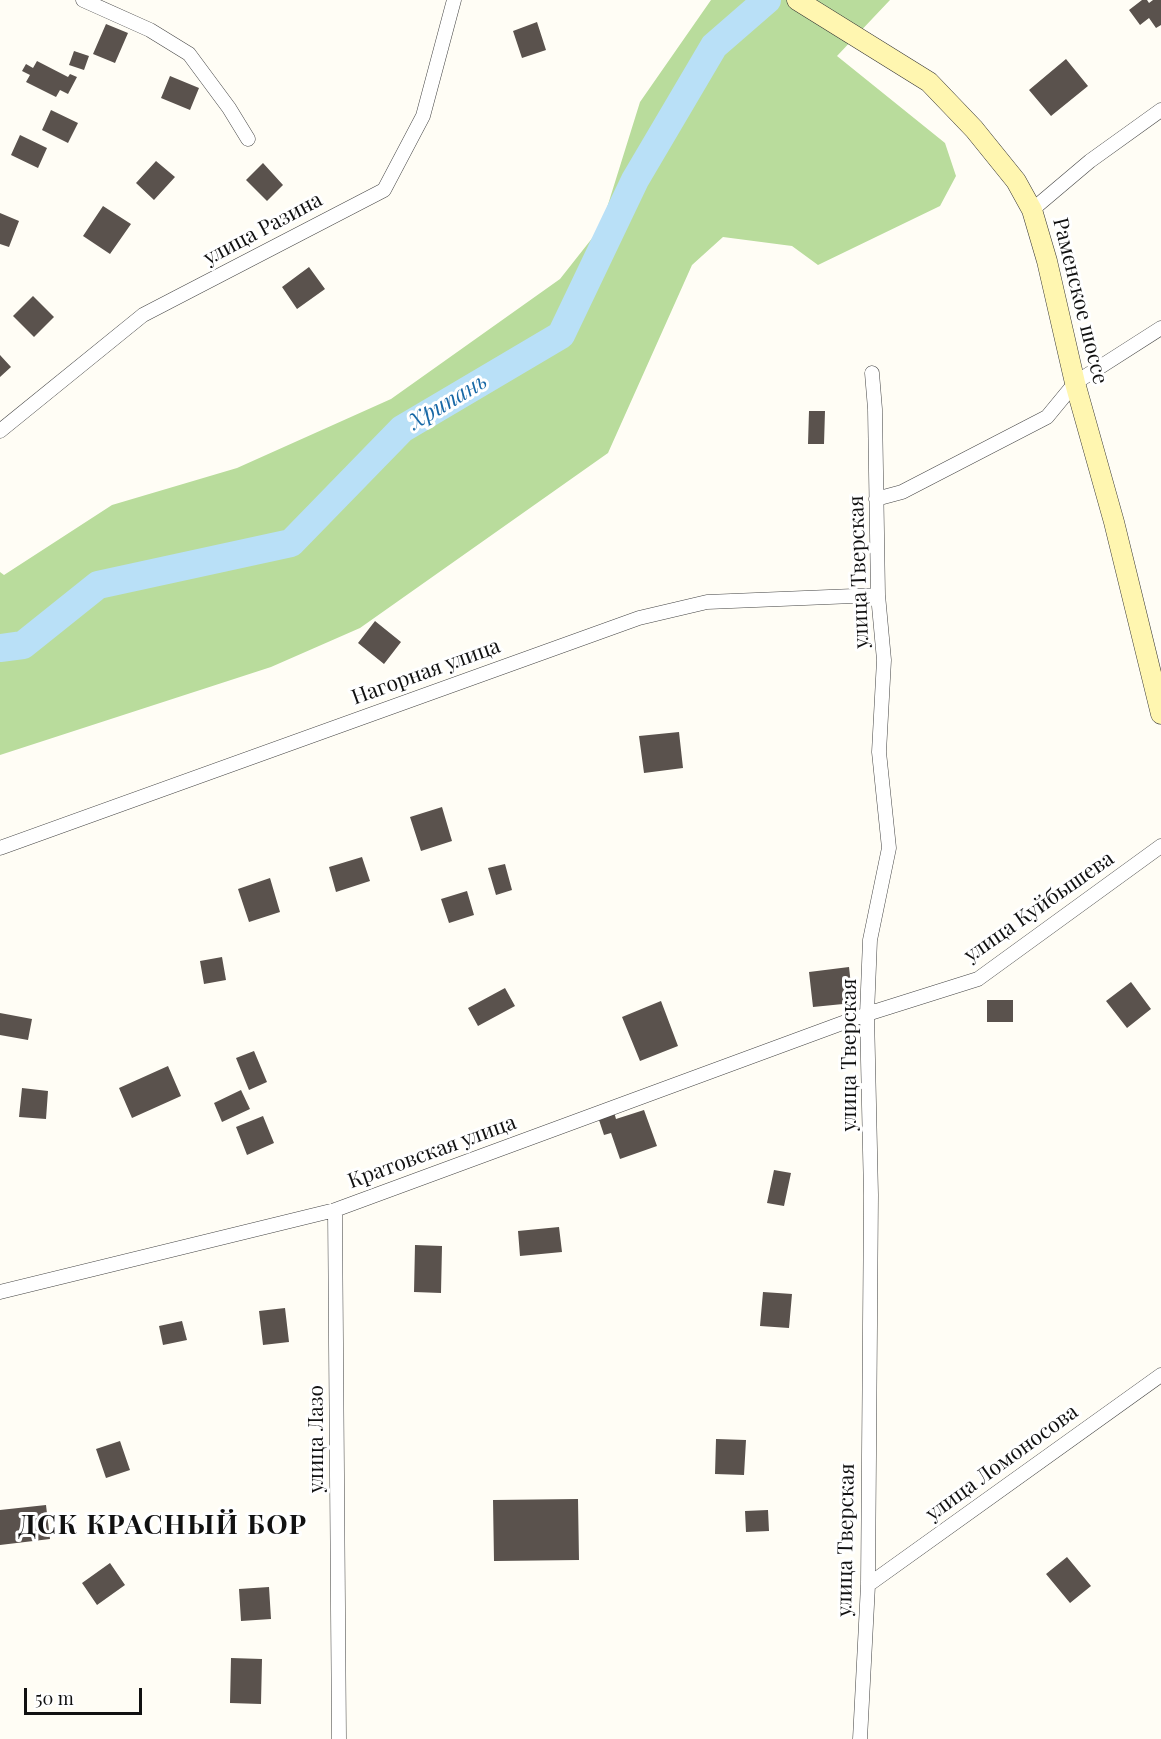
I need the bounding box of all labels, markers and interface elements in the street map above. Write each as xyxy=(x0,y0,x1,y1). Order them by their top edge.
street label: улица Разина xyxy=(199,187,327,271)
street label: Раменское шоссе xyxy=(1047,215,1113,387)
water label: Хрипань xyxy=(404,368,492,436)
street label: улица Тверская xyxy=(844,495,874,649)
street label: Нагорная улица xyxy=(348,633,504,711)
street label: улица Куйбышева xyxy=(959,846,1119,968)
street label: улица Тверская xyxy=(836,978,862,1132)
street label: Кратовская улица xyxy=(344,1110,520,1194)
street label: улица Лазо xyxy=(303,1385,329,1493)
street label: улица Ломоносова xyxy=(921,1399,1083,1527)
street label: улица Тверская xyxy=(832,1463,860,1617)
district label: ДСК КРАСНЫЙ БОР xyxy=(18,1510,308,1542)
scale bar xyxy=(27,1676,146,1714)
text: 50 m xyxy=(35,1686,74,1710)

